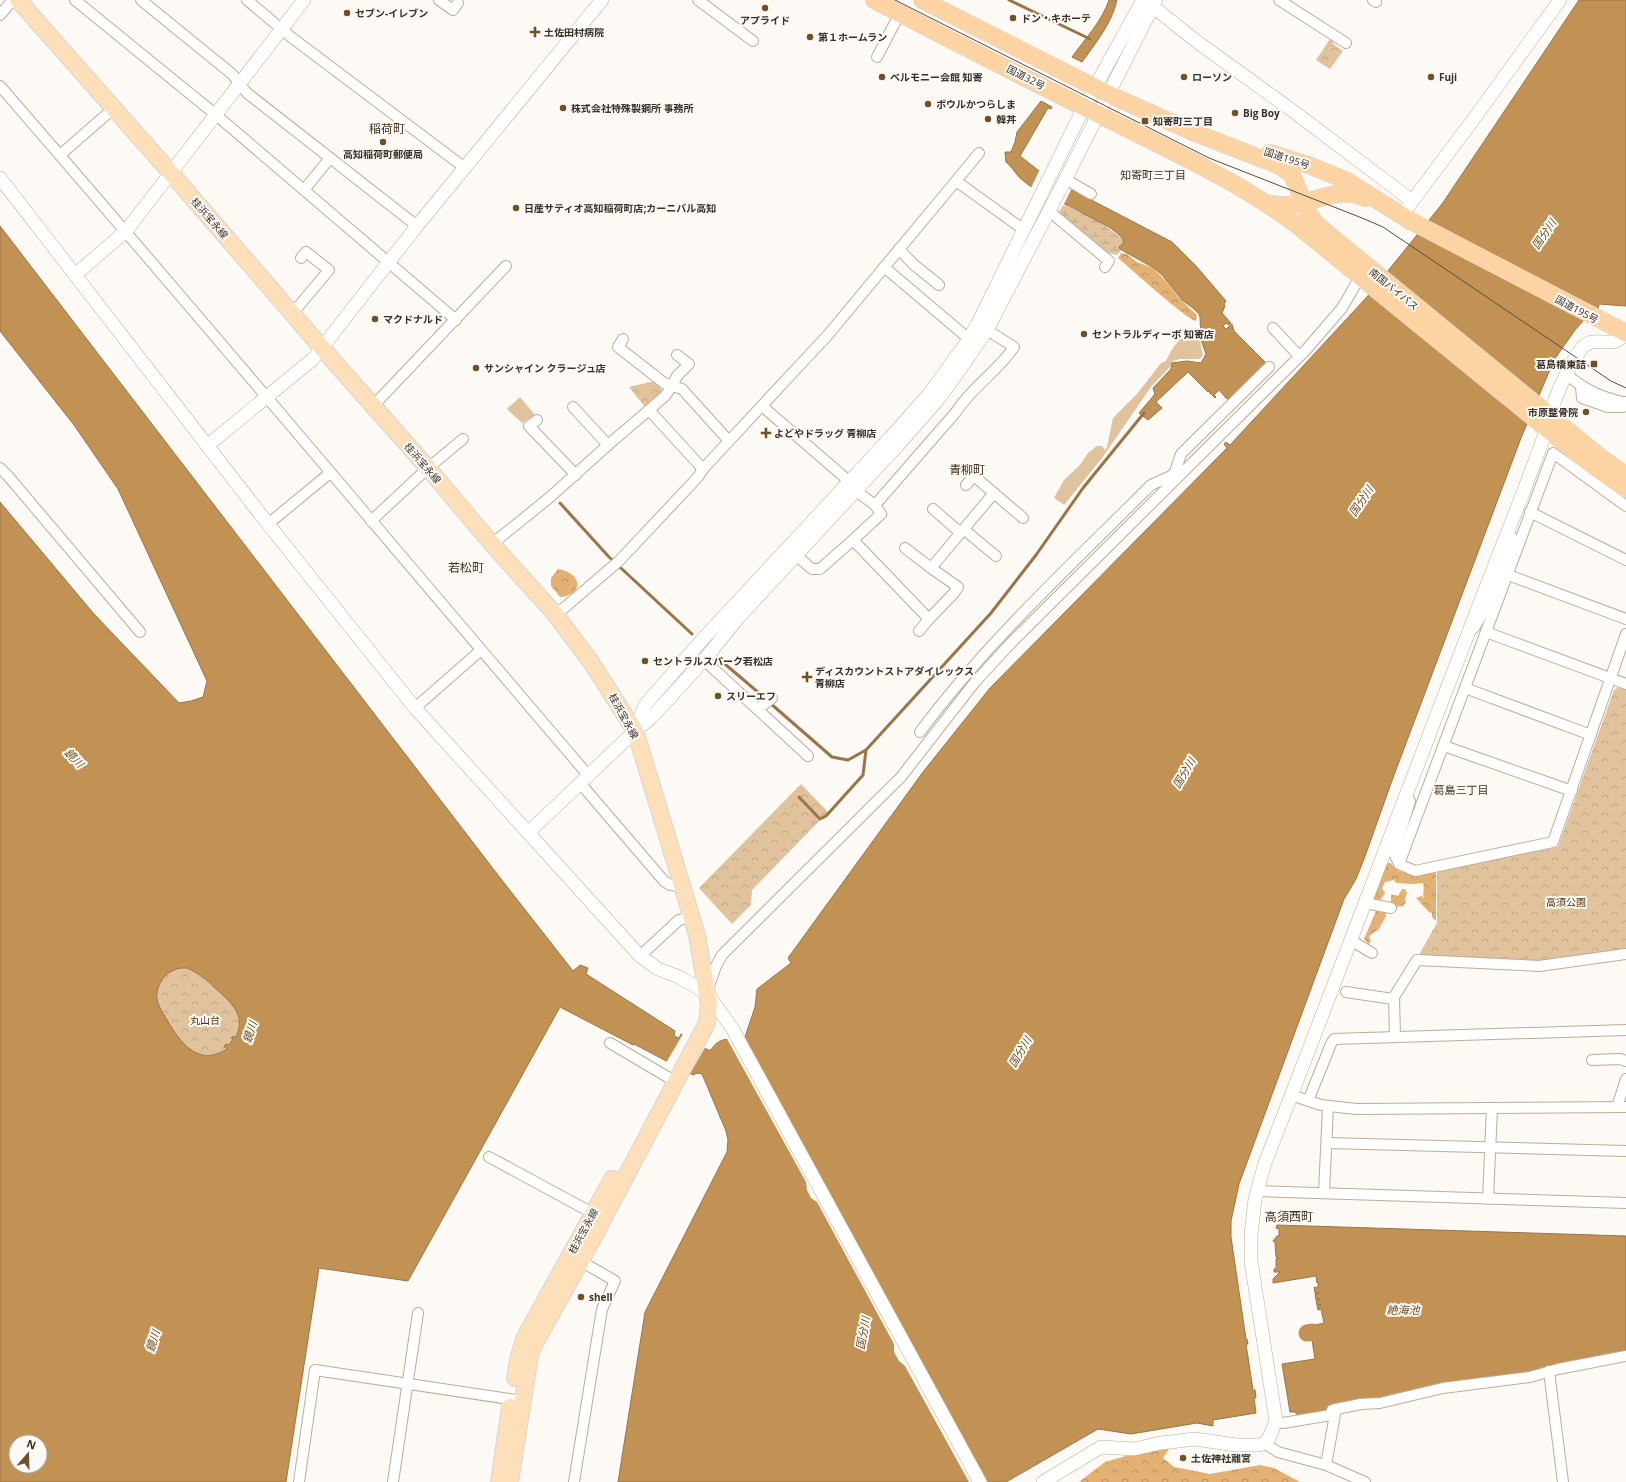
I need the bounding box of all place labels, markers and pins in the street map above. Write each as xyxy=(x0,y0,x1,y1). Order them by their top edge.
marker: アプライド xyxy=(760,3,770,13)
place label: セブン-イレブン xyxy=(355,6,428,20)
marker: セブン-イレブン xyxy=(342,8,352,18)
place label: ドン・キホーテ xyxy=(1021,11,1091,25)
place label: アプライド xyxy=(740,13,790,27)
marker: ドン・キホーテ xyxy=(1008,13,1018,23)
place label: 土佐田村病院 xyxy=(544,25,604,39)
marker: 土佐田村病院 xyxy=(529,26,541,38)
place label: 第１ホームラン xyxy=(818,30,887,44)
marker: 第１ホームラン xyxy=(805,32,815,42)
place label: ベルモニー会館 知寄 xyxy=(890,70,983,84)
place label: ローソン xyxy=(1192,70,1232,84)
place label: Fuji xyxy=(1439,70,1457,84)
marker: ベルモニー会館 知寄 xyxy=(877,72,887,82)
marker: ローソン xyxy=(1179,72,1189,82)
marker: Fuji xyxy=(1426,72,1436,82)
place label: ボウルかつらしま xyxy=(936,97,1016,111)
marker: ボウルかつらしま xyxy=(923,99,933,109)
place label: 株式会社特殊製鋼所 事務所 xyxy=(571,101,694,115)
marker: 株式会社特殊製鋼所 事務所 xyxy=(558,103,568,113)
place label: Big Boy xyxy=(1243,106,1280,120)
marker: Big Boy xyxy=(1230,108,1240,118)
place label: 韓丼 xyxy=(996,112,1016,126)
marker: 韓丼 xyxy=(983,114,993,124)
place label: 知寄町三丁目 xyxy=(1153,114,1213,128)
marker: 知寄町三丁目 xyxy=(1140,116,1150,126)
marker: 高知稲荷町郵便局 xyxy=(378,137,388,147)
place label: 高知稲荷町郵便局 xyxy=(343,147,423,161)
place label: 日産サティオ高知稲荷町店;カーニバル高知 xyxy=(524,201,716,215)
marker: 日産サティオ高知稲荷町店;カーニバル高知 xyxy=(511,203,521,213)
place label: マクドナルド xyxy=(383,312,443,326)
marker: マクドナルド xyxy=(370,314,380,324)
place label: セントラルディーボ 知寄店 xyxy=(1092,327,1214,341)
marker: セントラルディーボ 知寄店 xyxy=(1079,329,1089,339)
place label: 葛島橋東詰 xyxy=(1536,357,1586,371)
marker: 葛島橋東詰 xyxy=(1589,359,1599,369)
place label: サンシャイン クラージュ店 xyxy=(484,361,606,375)
marker: サンシャイン クラージュ店 xyxy=(471,363,481,373)
place label: 市原整骨院 xyxy=(1528,405,1578,419)
marker: 市原整骨院 xyxy=(1581,407,1591,417)
place label: よどやドラッグ 青柳店 xyxy=(774,426,877,440)
marker: よどやドラッグ 青柳店 xyxy=(761,428,771,438)
place label: セントラルスパーク若松店 xyxy=(653,654,773,668)
marker: セントラルスパーク若松店 xyxy=(640,656,650,666)
place label: ディスカウントストアダイレックス 青柳店 xyxy=(815,664,974,690)
marker: ディスカウントストアダイレックス 青柳店 xyxy=(802,672,812,682)
place label: スリーエフ xyxy=(726,689,776,703)
marker: スリーエフ xyxy=(713,691,723,701)
place label: shell xyxy=(589,1290,613,1304)
marker: shell xyxy=(576,1292,586,1302)
place label: 土佐神社離宮 xyxy=(1191,1451,1251,1465)
marker: 土佐神社離宮 xyxy=(1178,1453,1188,1463)

